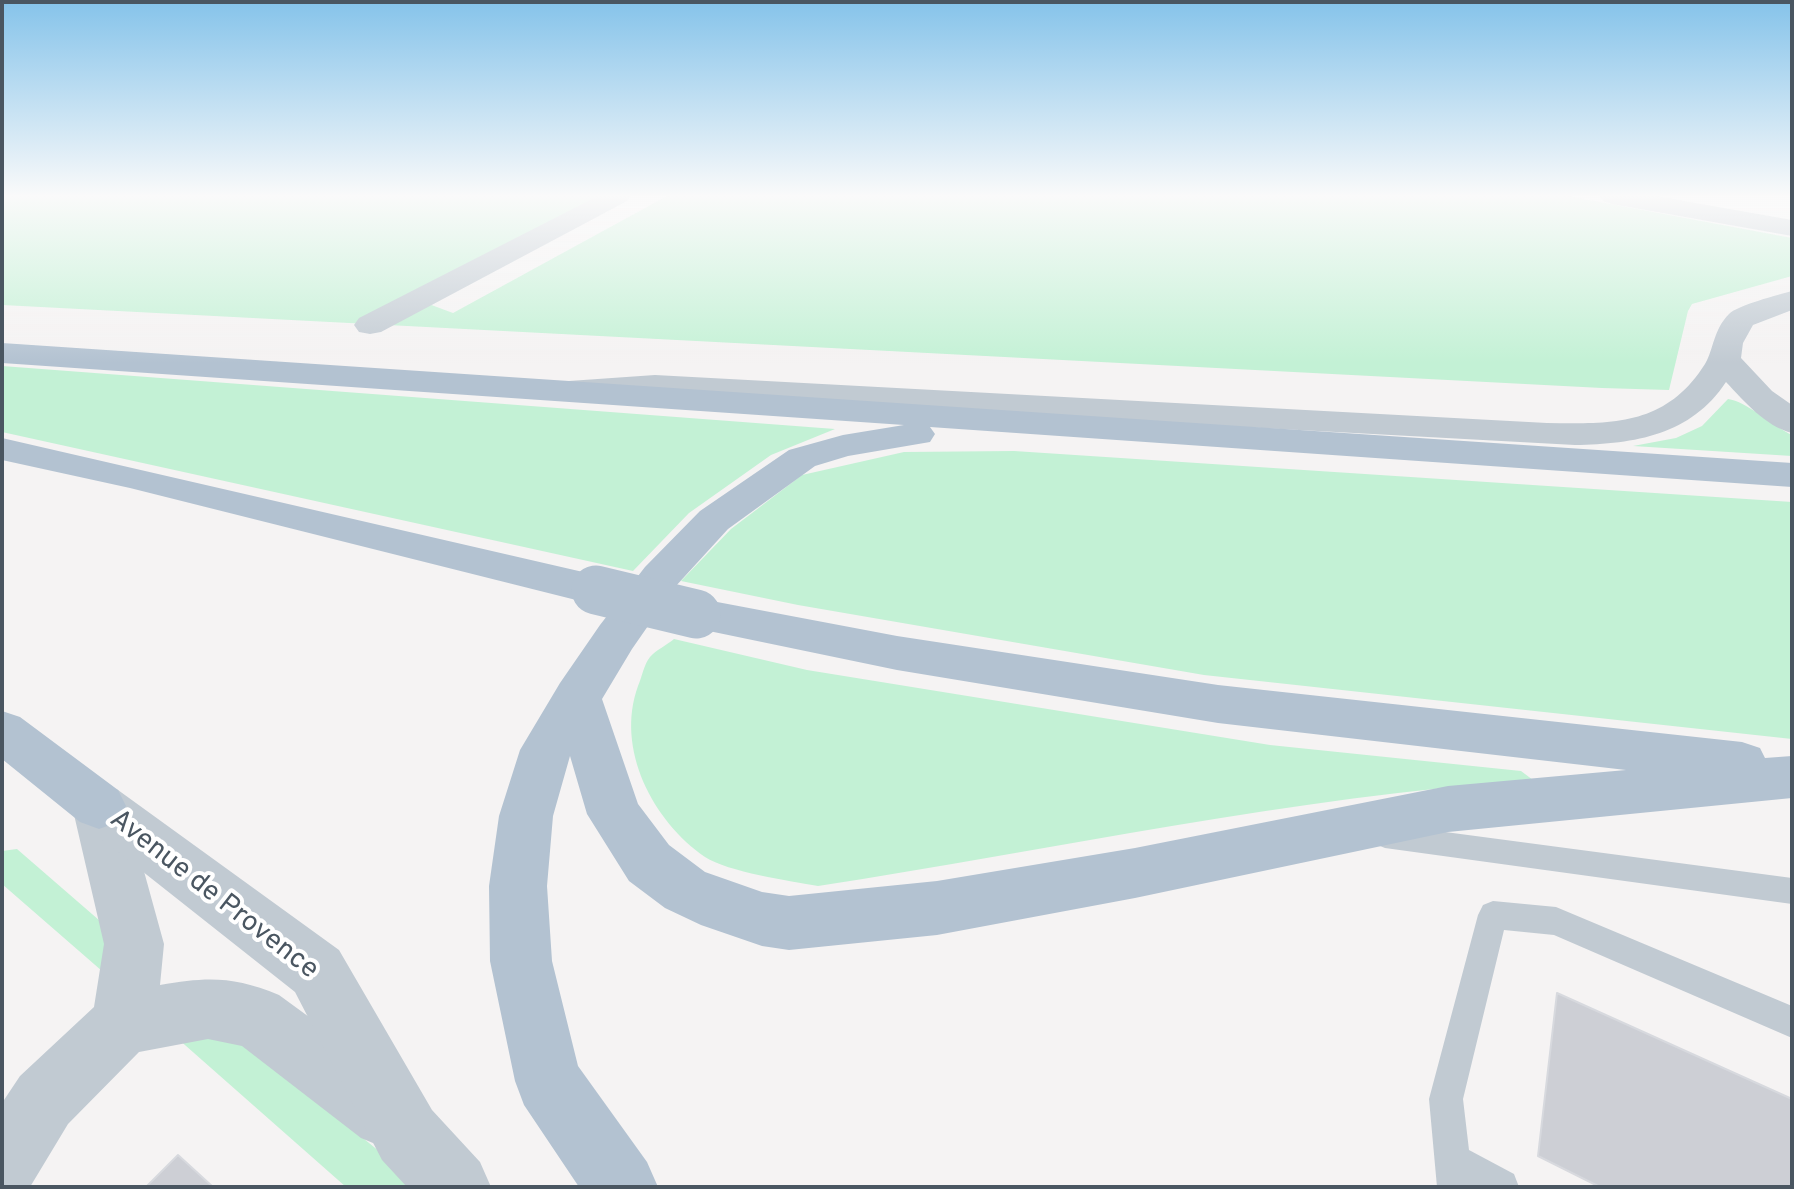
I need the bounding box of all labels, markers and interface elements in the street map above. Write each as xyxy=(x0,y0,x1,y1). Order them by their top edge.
street label: Avenue de Provence xyxy=(102,804,324,988)

